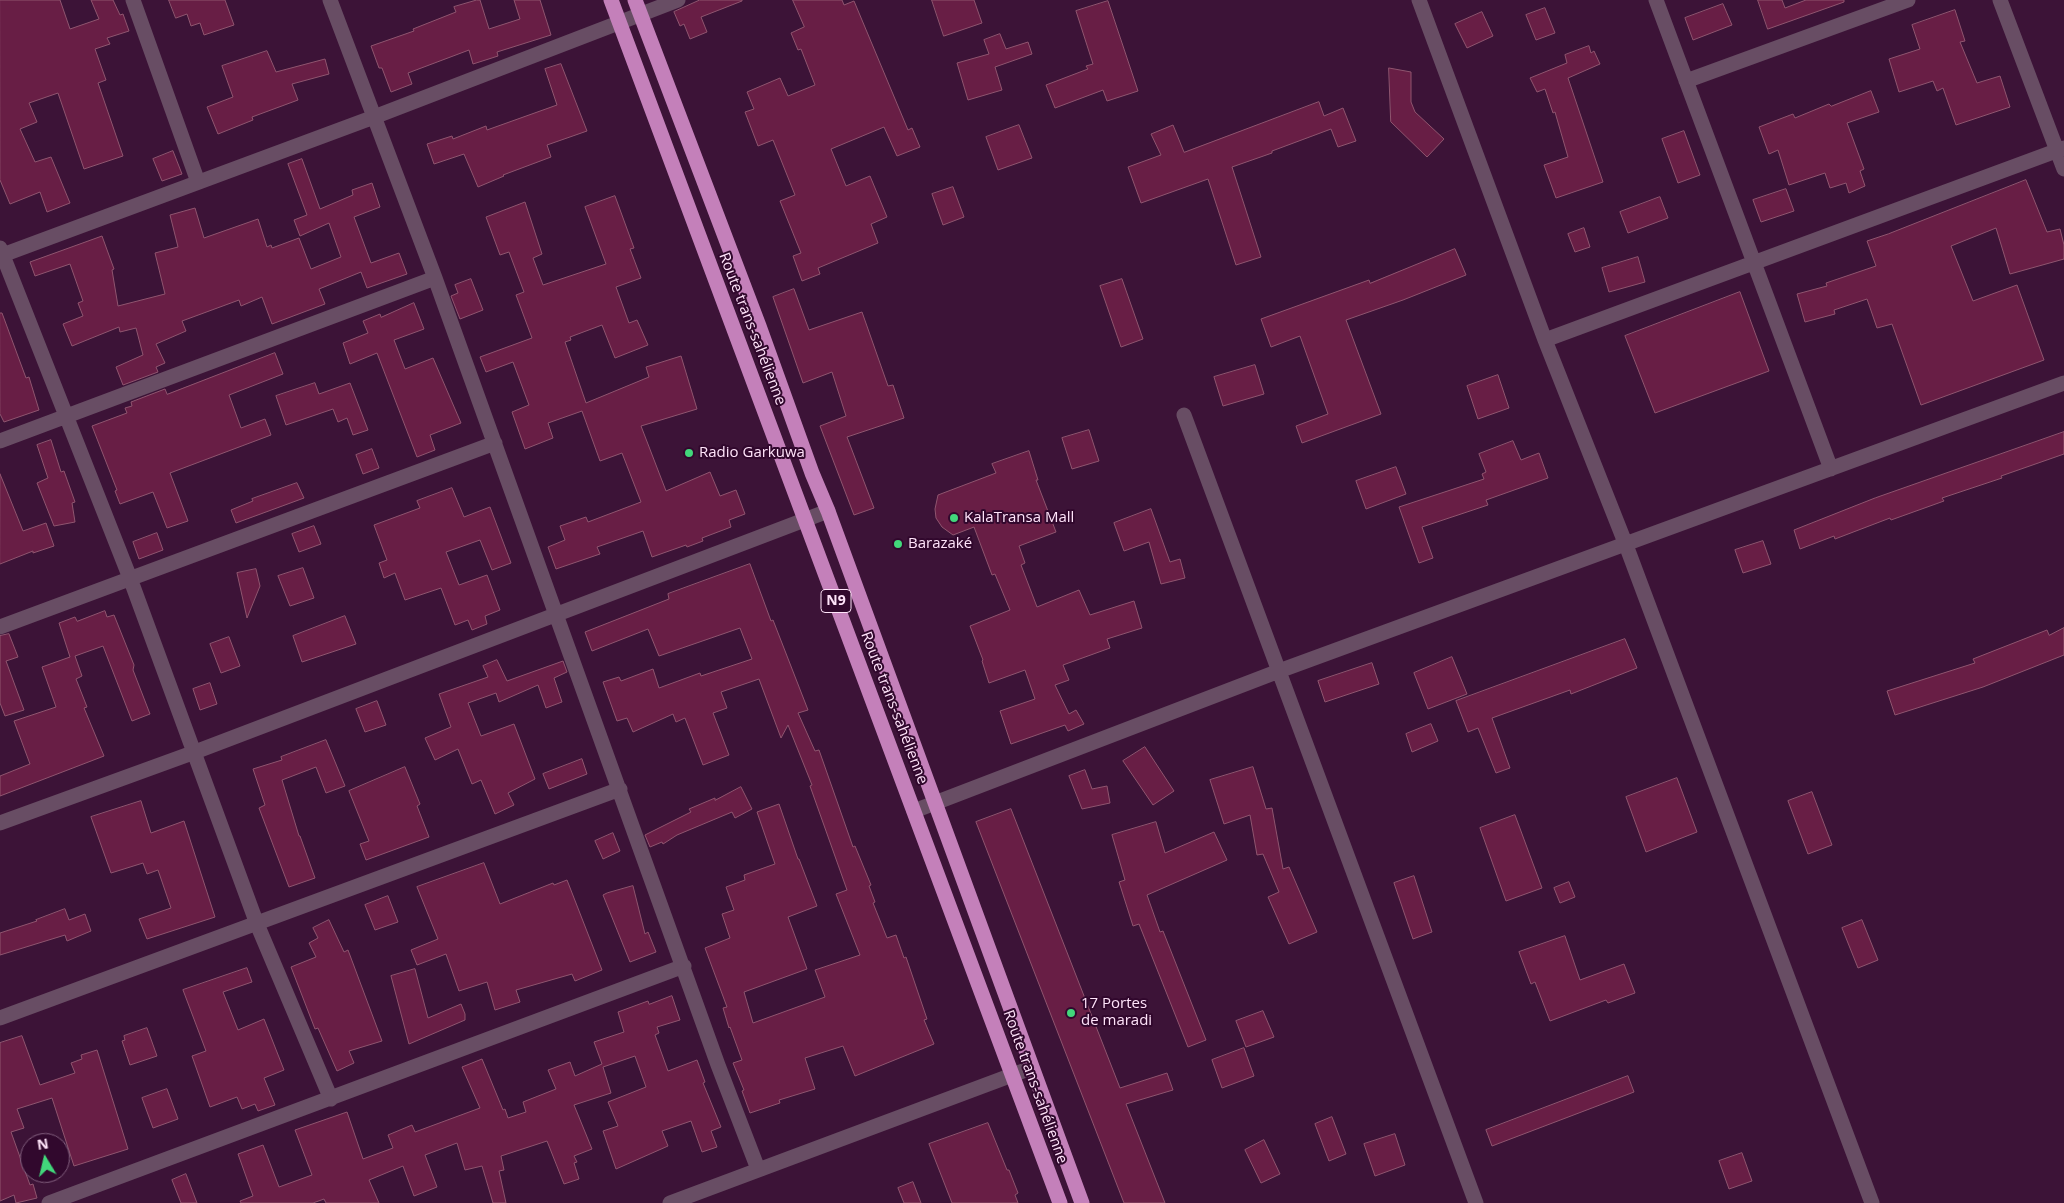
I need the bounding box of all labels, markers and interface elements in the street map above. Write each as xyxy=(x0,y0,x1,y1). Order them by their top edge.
street label: Route trans-sahélienne xyxy=(715,250,789,408)
place label: Radio Garkuwa xyxy=(699,444,805,462)
marker: Radio Garkuwa xyxy=(683,447,695,459)
place label: KalaTransa Mall xyxy=(964,509,1074,527)
marker: KalaTransa Mall xyxy=(948,512,960,524)
place label: Barazaké xyxy=(908,535,972,553)
marker: Barazaké xyxy=(892,538,904,550)
road number: N9 xyxy=(821,590,851,612)
street label: Route trans-sahélienne xyxy=(857,629,931,787)
place label: 17 Portes de maradi xyxy=(1081,995,1152,1030)
marker: 17 Portes de maradi xyxy=(1065,1007,1077,1019)
street label: Route trans-sahélienne xyxy=(999,1008,1071,1166)
north arrow xyxy=(20,1133,70,1183)
text: N xyxy=(36,1133,50,1154)

